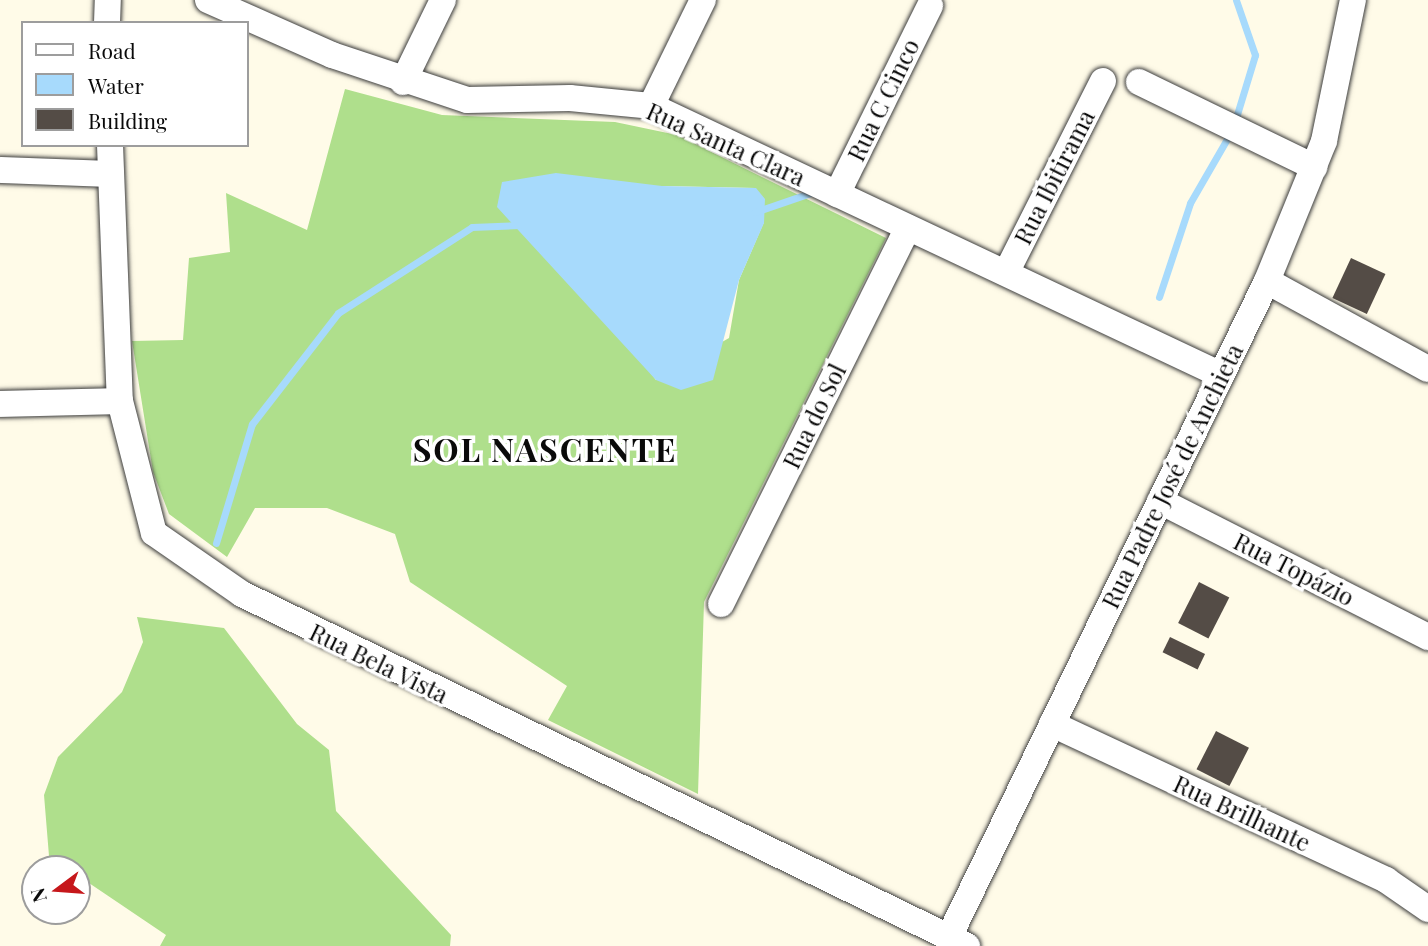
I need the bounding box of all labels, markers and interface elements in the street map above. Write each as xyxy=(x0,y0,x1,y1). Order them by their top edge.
legend xyxy=(21,21,248,147)
street label: Rua C Cinco xyxy=(841,34,925,166)
text: Road xyxy=(88,36,136,64)
text: Water xyxy=(88,71,144,99)
street label: Rua Santa Clara xyxy=(642,96,810,192)
street label: Rua Ibitirama xyxy=(1008,105,1100,249)
text: Building xyxy=(88,106,167,134)
street label: Rua Padre José de Anchieta xyxy=(1095,339,1249,613)
street label: Rua do Sol xyxy=(776,359,852,473)
district label: SOL NASCENTE xyxy=(414,430,676,468)
street label: Rua Topázio xyxy=(1229,526,1359,612)
street label: Rua Bela Vista xyxy=(304,617,454,709)
street label: Rua Brilhante xyxy=(1169,769,1315,857)
north arrow xyxy=(21,855,91,925)
text: N xyxy=(23,885,52,905)

